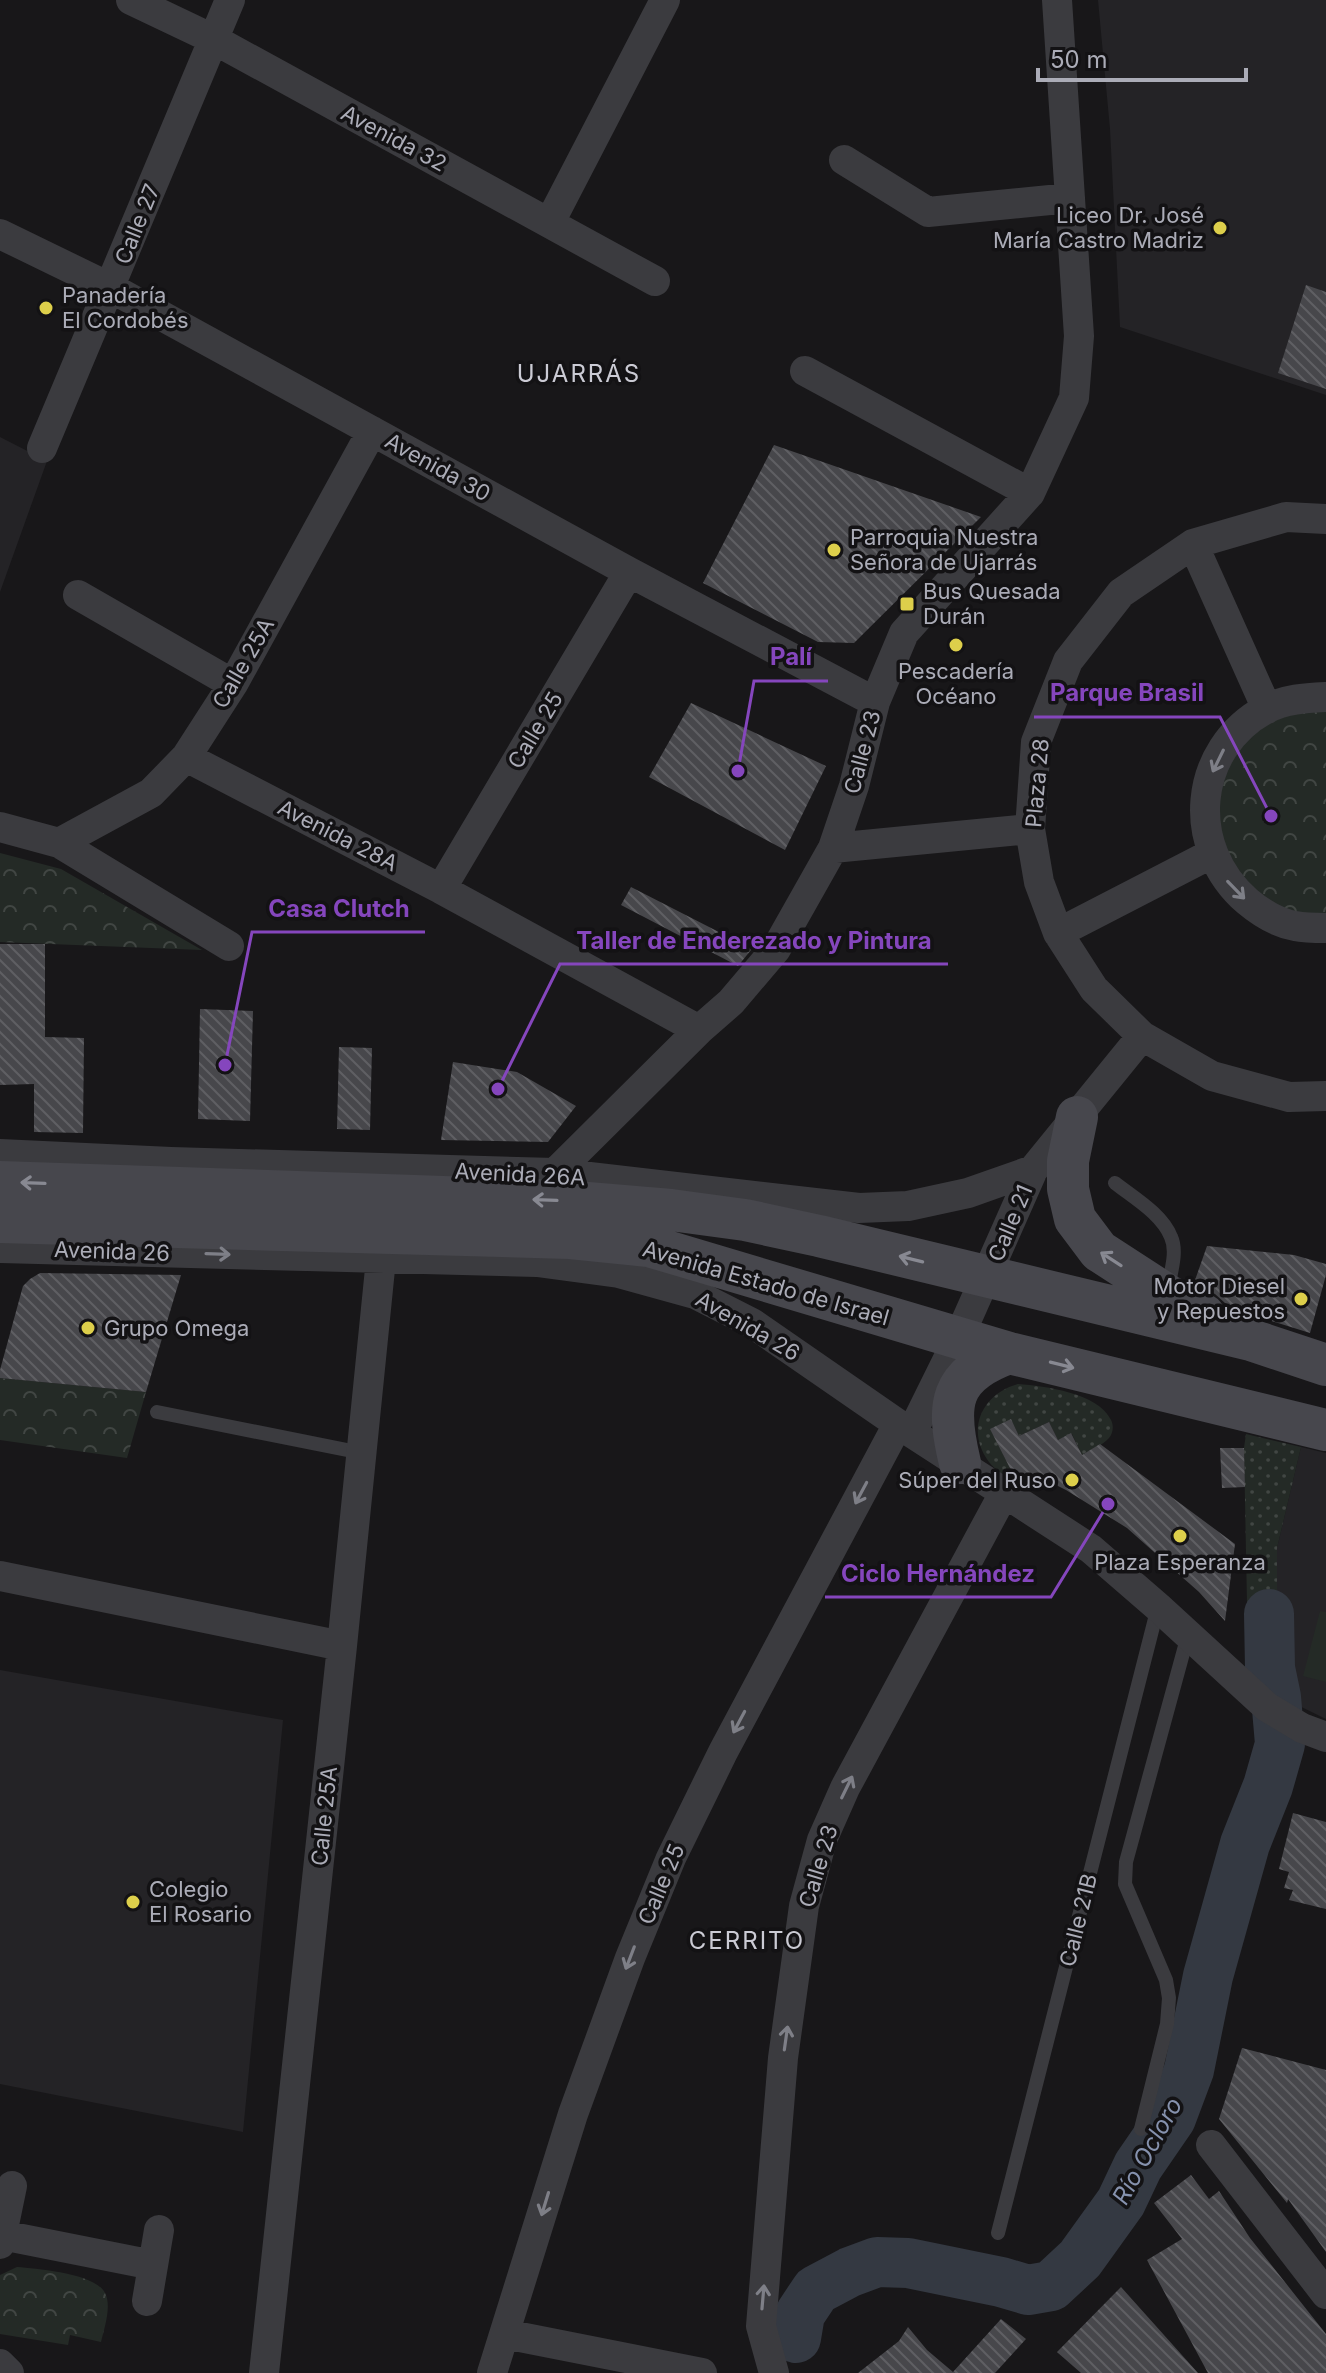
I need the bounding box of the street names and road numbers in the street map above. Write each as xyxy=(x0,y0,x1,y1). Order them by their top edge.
street label: Avenida 32 xyxy=(337,99,451,177)
street label: Calle 27 xyxy=(109,180,165,268)
street label: Avenida 30 xyxy=(381,427,495,507)
street label: Calle 25A xyxy=(207,613,279,713)
street label: Calle 25 xyxy=(502,687,568,773)
street label: Calle 23 xyxy=(838,708,886,796)
street label: Plaza 28 xyxy=(1020,737,1054,829)
street label: Avenida 28A xyxy=(274,794,402,876)
street label: Avenida 26A xyxy=(454,1158,586,1190)
street label: Calle 21 xyxy=(982,1181,1038,1265)
street label: Avenida Estado de Israel xyxy=(640,1235,892,1331)
street label: Avenida 26 xyxy=(54,1236,170,1266)
street label: Avenida 26 xyxy=(691,1286,805,1366)
street label: Calle 25A xyxy=(306,1765,342,1867)
street label: Calle 23 xyxy=(793,1822,843,1910)
street label: Calle 25 xyxy=(632,1840,690,1928)
street label: Calle 21B xyxy=(1054,1871,1102,1969)

